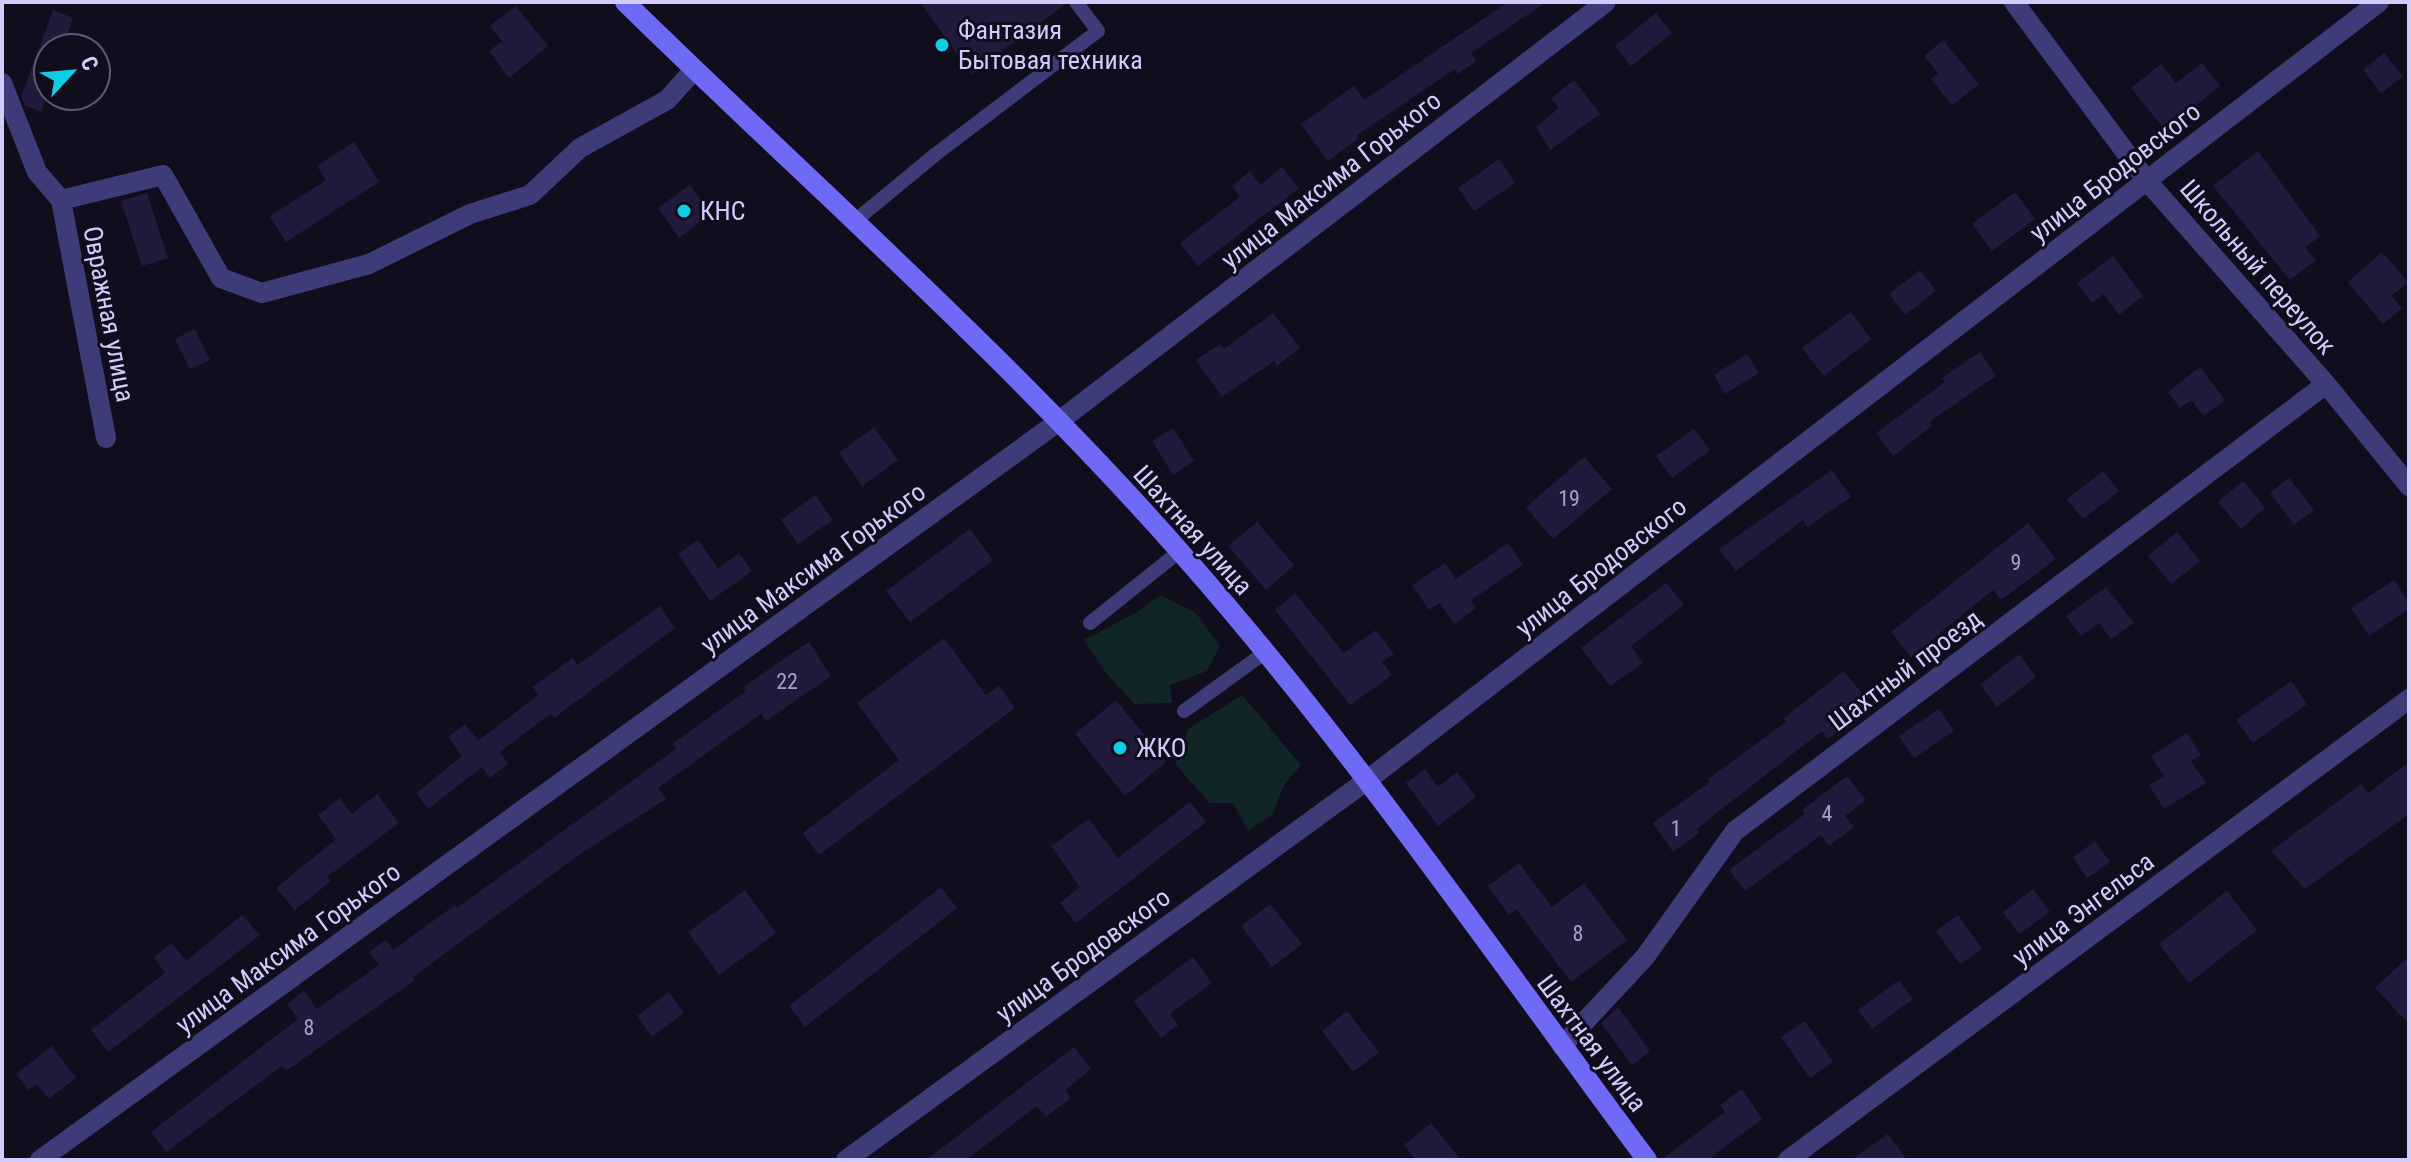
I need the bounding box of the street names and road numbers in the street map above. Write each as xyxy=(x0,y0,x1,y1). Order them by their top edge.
street label: улица Максима Горького xyxy=(1215,85,1447,275)
street label: улица Бродовского xyxy=(2024,96,2206,248)
street label: Школьный переулок xyxy=(2174,174,2342,361)
street label: Овражная улица xyxy=(77,224,141,404)
street label: Шахтная улица xyxy=(1127,459,1259,601)
street label: улица Максима Горького xyxy=(695,476,931,660)
street label: улица Бродовского xyxy=(1510,491,1692,643)
street label: Шахтный проезд xyxy=(1823,603,1987,737)
street label: улица Энгельса xyxy=(2006,846,2160,972)
street label: улица Максима Горького xyxy=(170,856,406,1040)
street label: улица Бродовского xyxy=(990,882,1176,1028)
street label: Шахтная улица xyxy=(1531,969,1653,1117)

